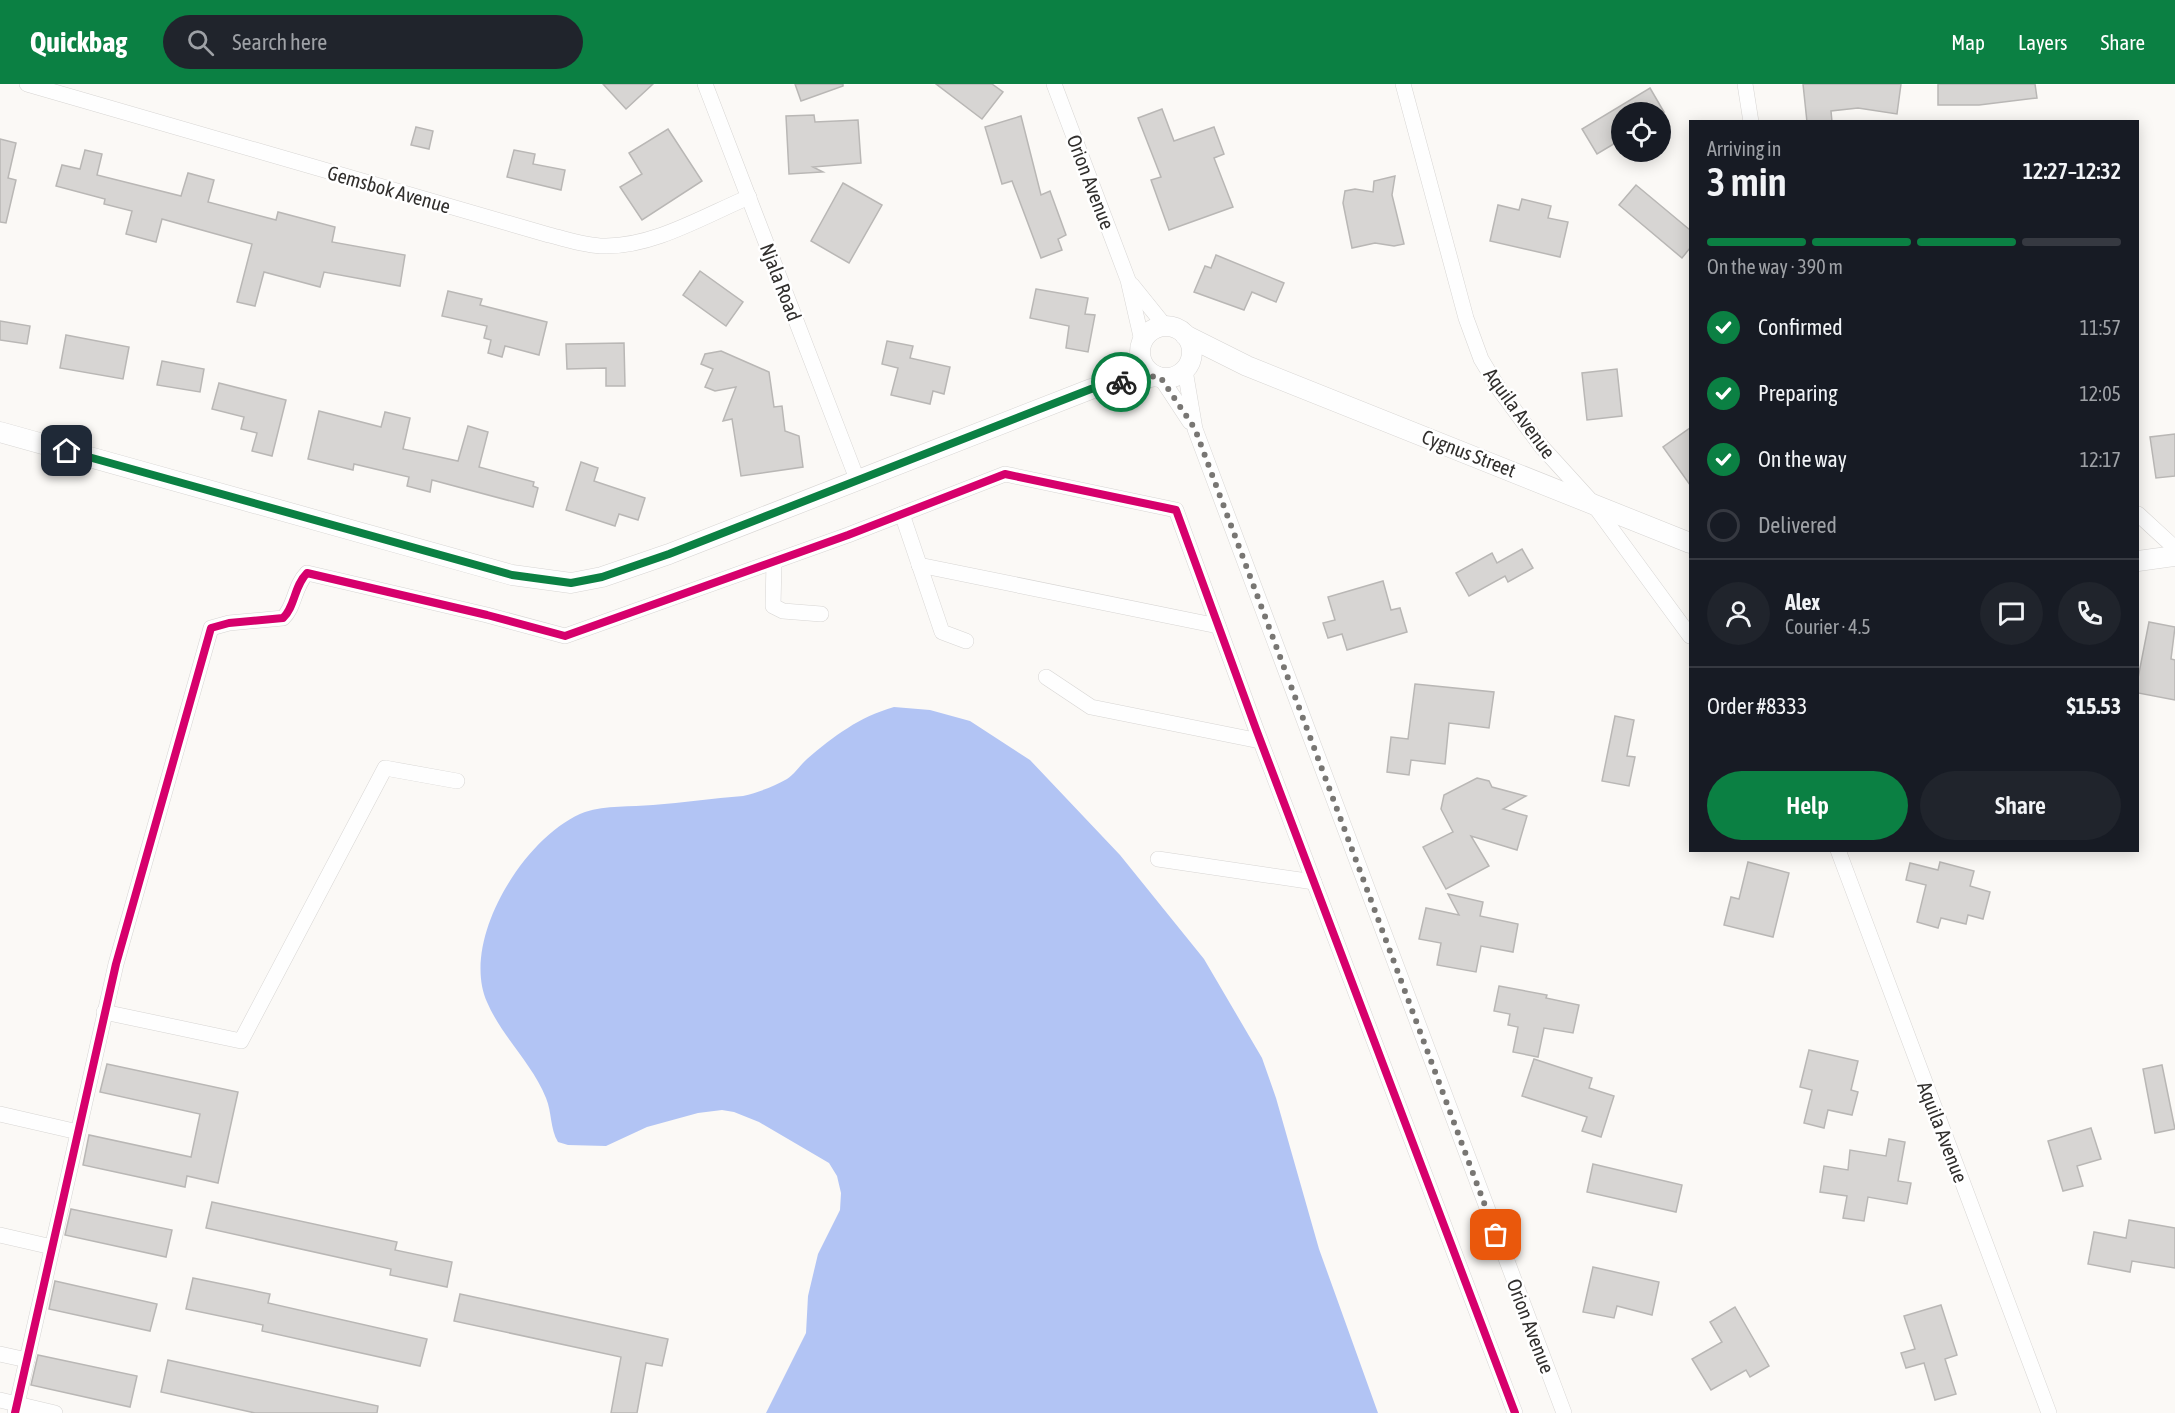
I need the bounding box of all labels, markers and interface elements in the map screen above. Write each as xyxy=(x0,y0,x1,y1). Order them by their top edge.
search box xyxy=(163,15,583,69)
text: Quickbag xyxy=(30,26,127,58)
icon: search xyxy=(184,26,217,59)
text: Search here xyxy=(232,29,327,55)
text: Map xyxy=(1951,30,1985,54)
text: Layers xyxy=(2018,30,2068,54)
text: Share xyxy=(2101,30,2145,54)
map controls xyxy=(1611,102,1671,162)
button: locate xyxy=(1611,102,1671,162)
street label: Orion Avenue xyxy=(1062,131,1120,233)
text: Arriving in xyxy=(1707,137,1781,160)
text: 12:27–12:32 xyxy=(2023,158,2121,184)
street label: Gemsbok Avenue xyxy=(325,160,453,218)
text: 3 min xyxy=(1707,160,1787,204)
street label: Njala Road xyxy=(756,240,806,324)
text: On the way · 390 m xyxy=(1707,255,1843,278)
icon: check xyxy=(1707,311,1740,344)
text: Confirmed xyxy=(1758,314,1843,340)
text: 11:57 xyxy=(2080,316,2121,339)
courier xyxy=(1091,352,1151,412)
street label: Aquila Avenue xyxy=(1479,363,1561,463)
icon: bike xyxy=(1105,366,1138,399)
icon: check xyxy=(1707,377,1740,410)
text: Preparing xyxy=(1758,380,1838,406)
text: 12:05 xyxy=(2079,382,2121,405)
pin xyxy=(41,425,92,476)
street label: Cygnus Street xyxy=(1419,425,1519,482)
icon: home xyxy=(50,434,83,467)
icon: check xyxy=(1707,443,1740,476)
text: On the way xyxy=(1758,446,1847,472)
text: 12:17 xyxy=(2080,448,2121,471)
text: Delivered xyxy=(1758,512,1837,538)
button: person xyxy=(1707,582,1770,645)
button: chat xyxy=(1980,582,2043,645)
button: phone xyxy=(2058,582,2121,645)
text: Alex xyxy=(1785,589,1820,615)
text: Courier · 4.5 xyxy=(1785,615,1871,638)
text: Order #8333 xyxy=(1707,693,1807,719)
text: $15.53 xyxy=(2066,693,2121,719)
button: Help xyxy=(1707,771,1908,840)
button: Share xyxy=(1920,771,2121,840)
street label: Aquila Avenue xyxy=(1913,1078,1973,1186)
pin xyxy=(1470,1209,1521,1260)
icon: bag xyxy=(1479,1218,1512,1251)
street label: Orion Avenue xyxy=(1502,1275,1560,1377)

